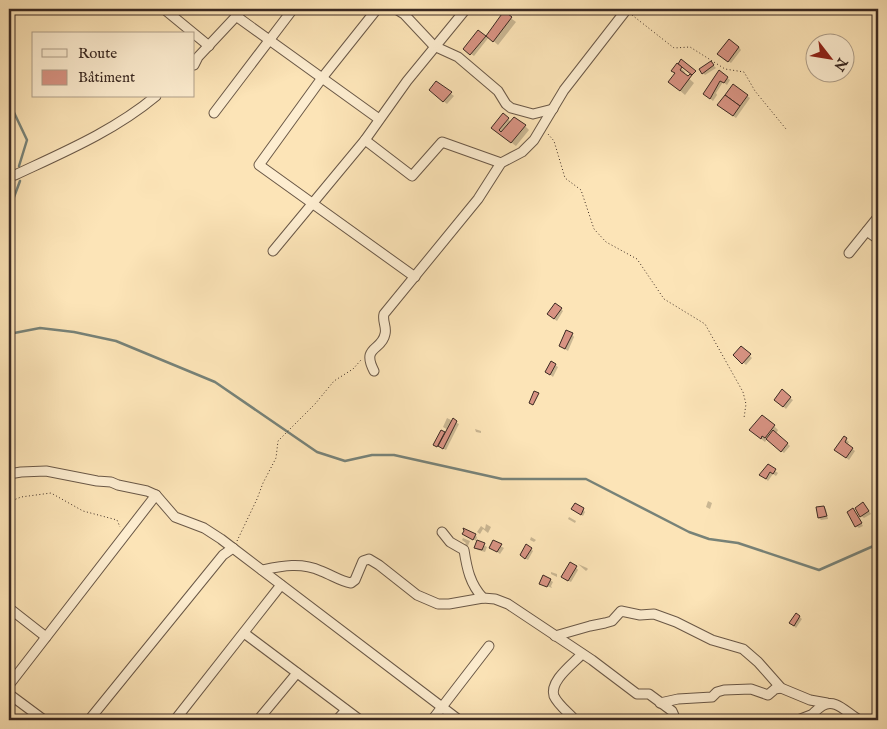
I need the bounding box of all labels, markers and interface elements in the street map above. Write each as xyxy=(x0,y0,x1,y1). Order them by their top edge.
legend xyxy=(32,32,195,98)
north arrow xyxy=(804,32,854,82)
text: Route xyxy=(78,44,117,63)
text: N xyxy=(829,53,852,74)
text: Bâtiment xyxy=(78,68,135,87)

